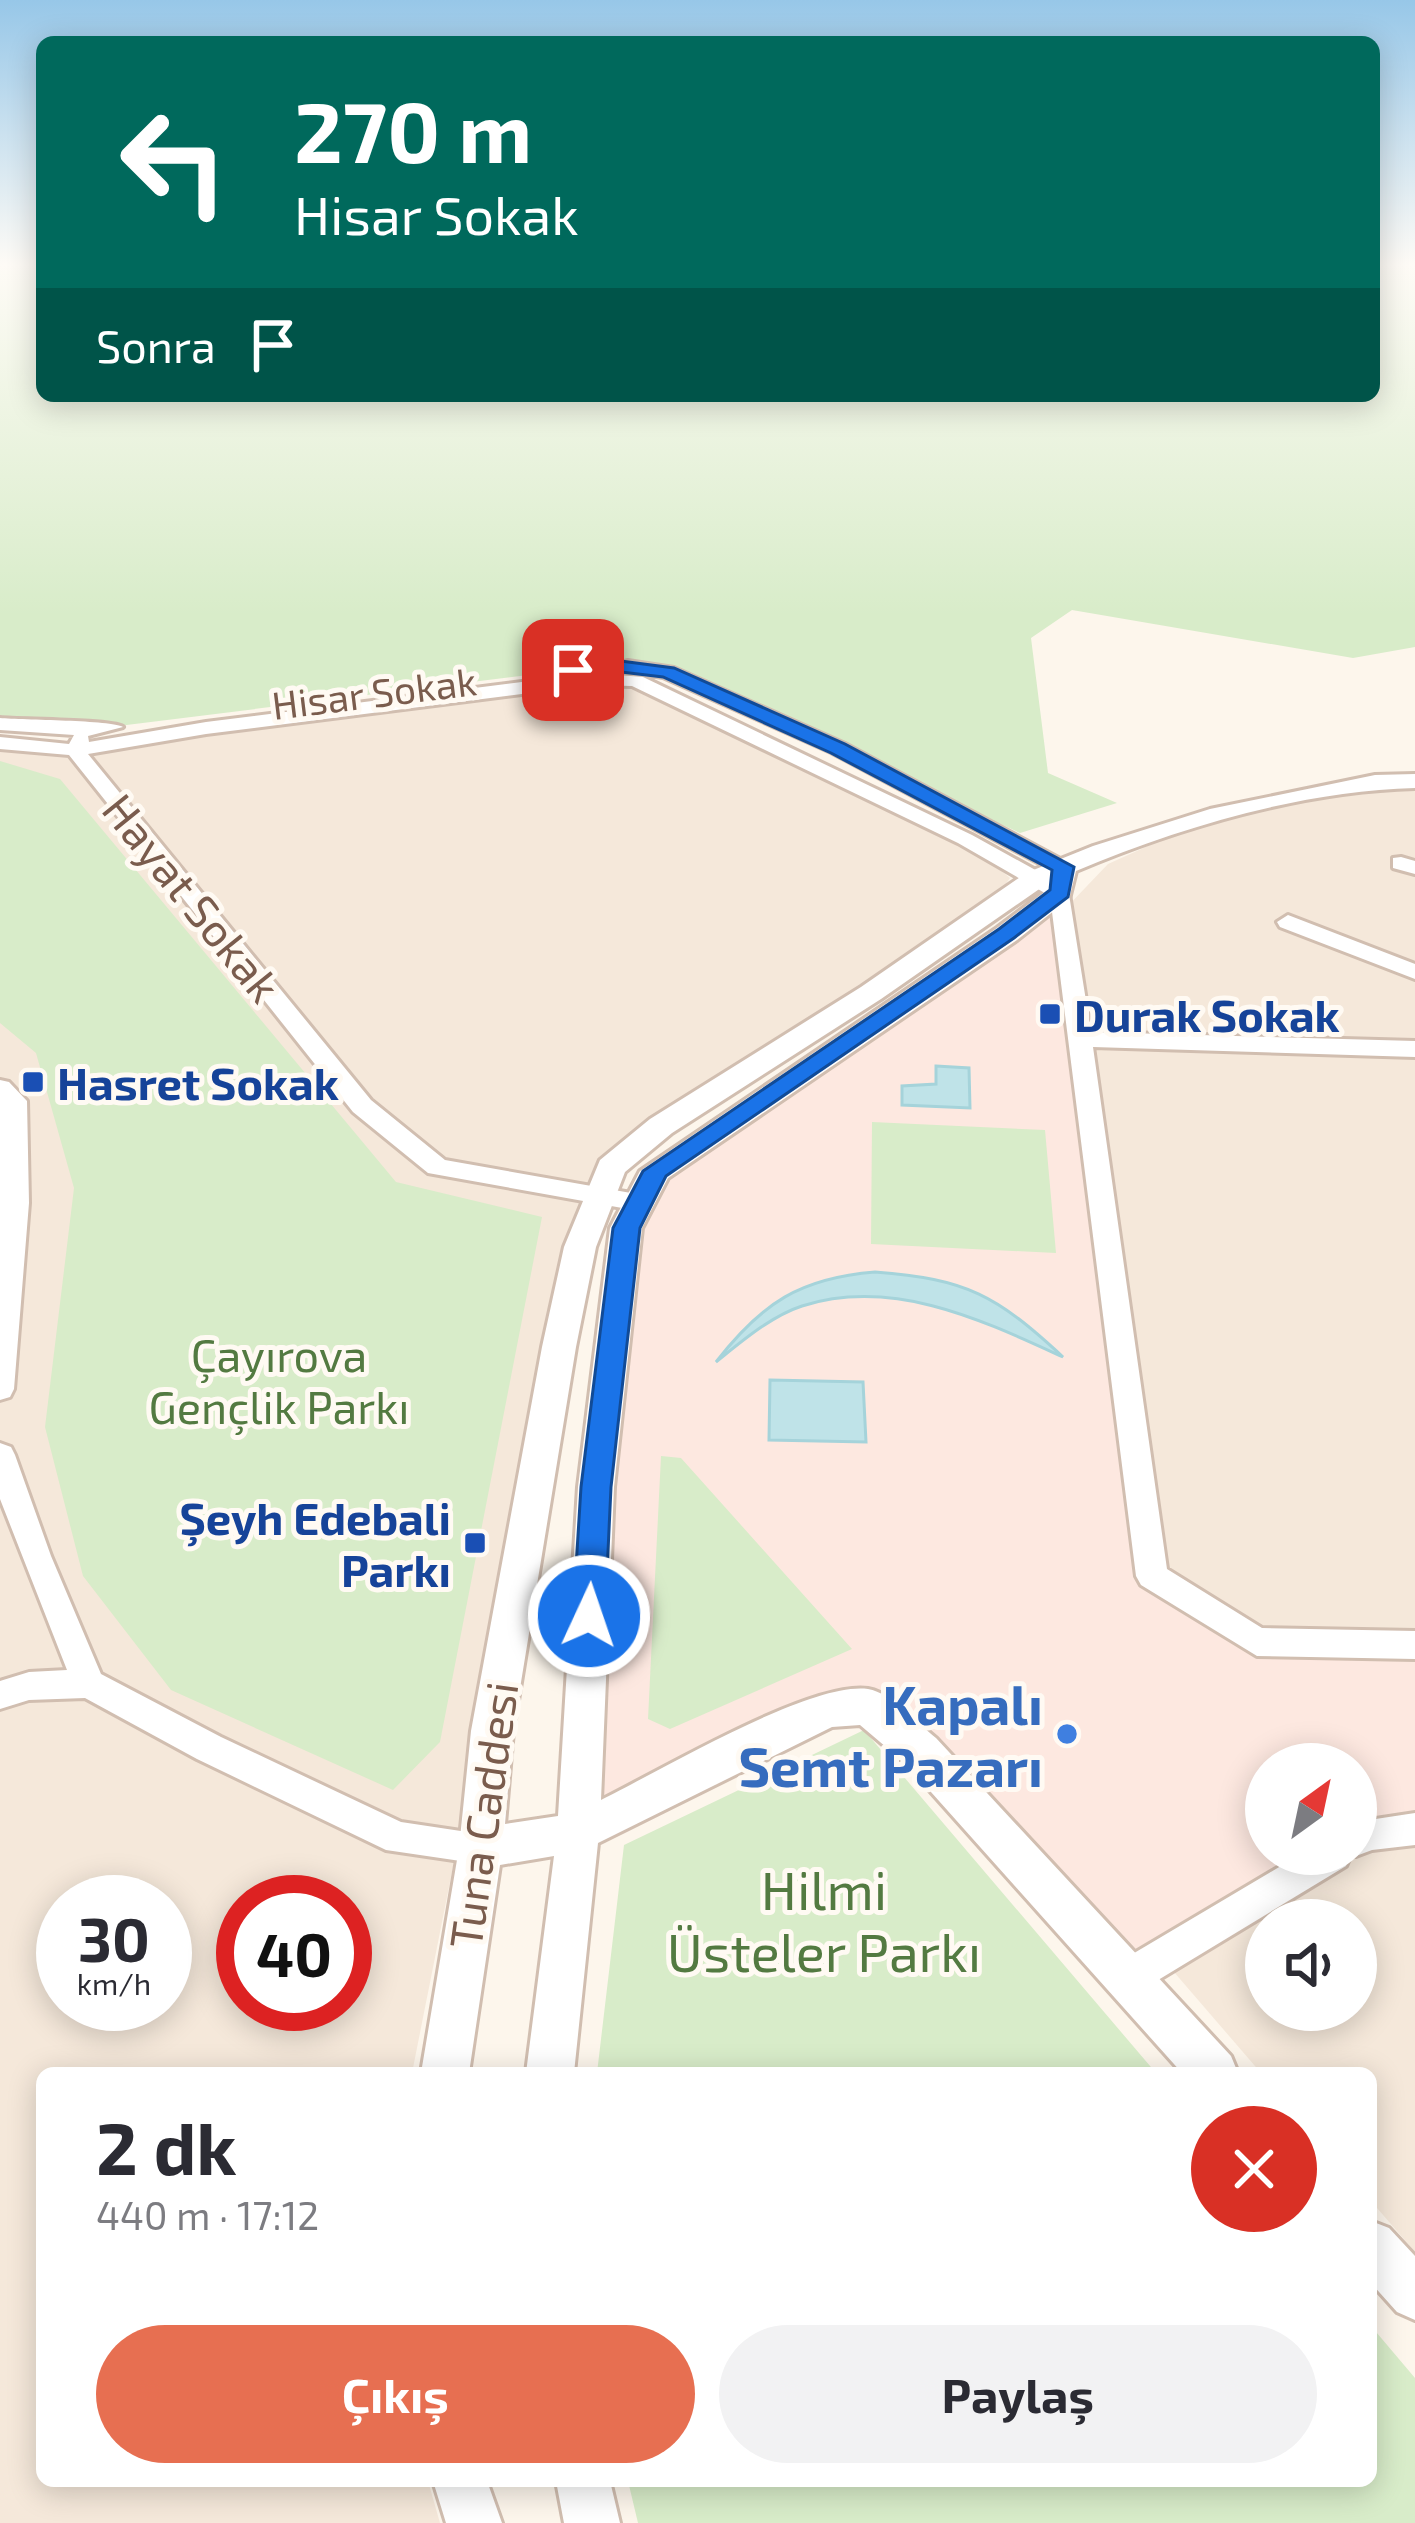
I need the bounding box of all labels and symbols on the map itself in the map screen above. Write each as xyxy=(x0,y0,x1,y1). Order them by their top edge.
pin xyxy=(522,619,624,721)
street label: Hisar Sokak xyxy=(269,656,479,728)
street label: Hayat Sokak xyxy=(93,782,293,1012)
place label: Durak Sokak xyxy=(1074,987,1340,1041)
marker: Durak Sokak xyxy=(1037,1001,1063,1027)
place label: Hasret Sokak xyxy=(57,1055,339,1109)
marker: Hasret Sokak xyxy=(20,1069,46,1095)
park label: Çayırova Gençlik Parkı xyxy=(149,1327,409,1436)
place label: Şeyh Edebali Parkı xyxy=(179,1490,451,1596)
marker: Şeyh Edebali Parkı xyxy=(462,1530,488,1556)
position arrow xyxy=(526,1553,652,1679)
place label: Kapalı Semt Pazarı xyxy=(738,1671,1043,1798)
street label: Tuna Caddesi xyxy=(437,1678,527,1952)
marker: Kapalı Semt Pazarı xyxy=(1054,1721,1080,1747)
north arrow xyxy=(1245,1743,1377,1875)
park label: Hilmi Üsteler Parkı xyxy=(667,1856,981,1983)
speed limit sign: 40 xyxy=(216,1875,372,2031)

